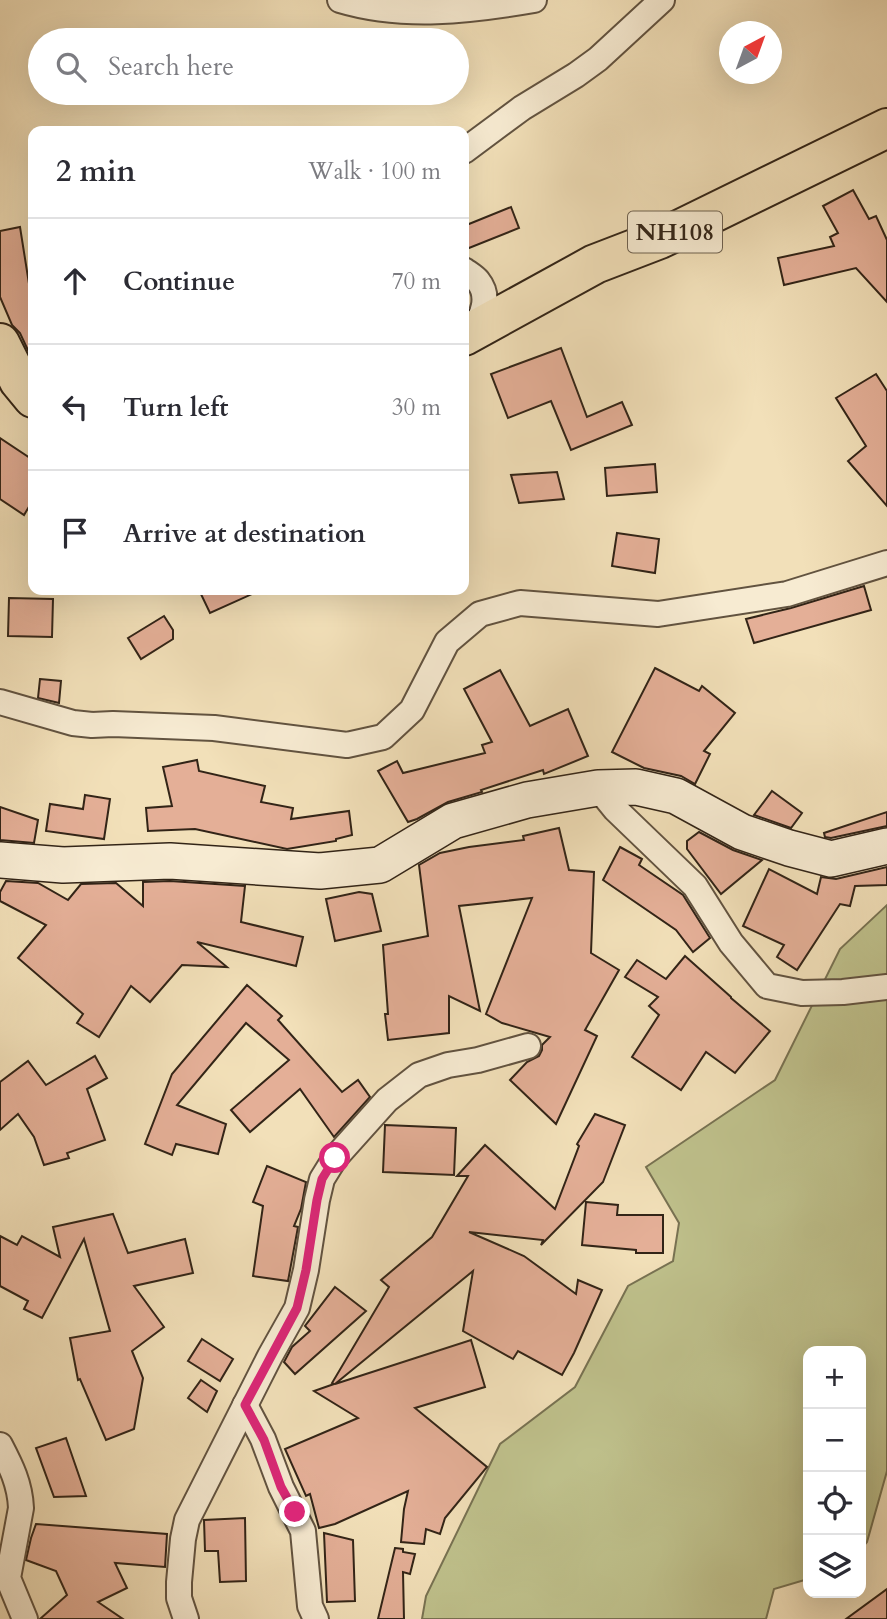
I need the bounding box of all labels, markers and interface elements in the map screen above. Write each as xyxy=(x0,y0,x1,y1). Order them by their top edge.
north arrow xyxy=(719,21,782,84)
search box xyxy=(28,28,469,105)
icon: search xyxy=(52,48,90,86)
text: Search here xyxy=(108,49,234,84)
text: 2 min xyxy=(56,151,136,192)
text: Walk · 100 m xyxy=(308,156,441,187)
road number: NH108 xyxy=(628,212,722,253)
icon: ahead xyxy=(56,262,94,300)
text: Continue xyxy=(123,264,235,299)
text: 70 m xyxy=(392,266,441,297)
icon: left xyxy=(56,388,94,426)
text: Turn left xyxy=(123,390,228,425)
text: 30 m xyxy=(392,392,441,423)
icon: arrive xyxy=(56,514,94,552)
text: Arrive at destination xyxy=(123,516,366,551)
route start xyxy=(319,1142,350,1173)
map controls xyxy=(803,1346,866,1598)
button: + xyxy=(803,1346,866,1409)
button: − xyxy=(803,1409,866,1472)
button: locate xyxy=(803,1472,866,1535)
route end xyxy=(279,1496,310,1527)
button: layers xyxy=(803,1535,866,1598)

